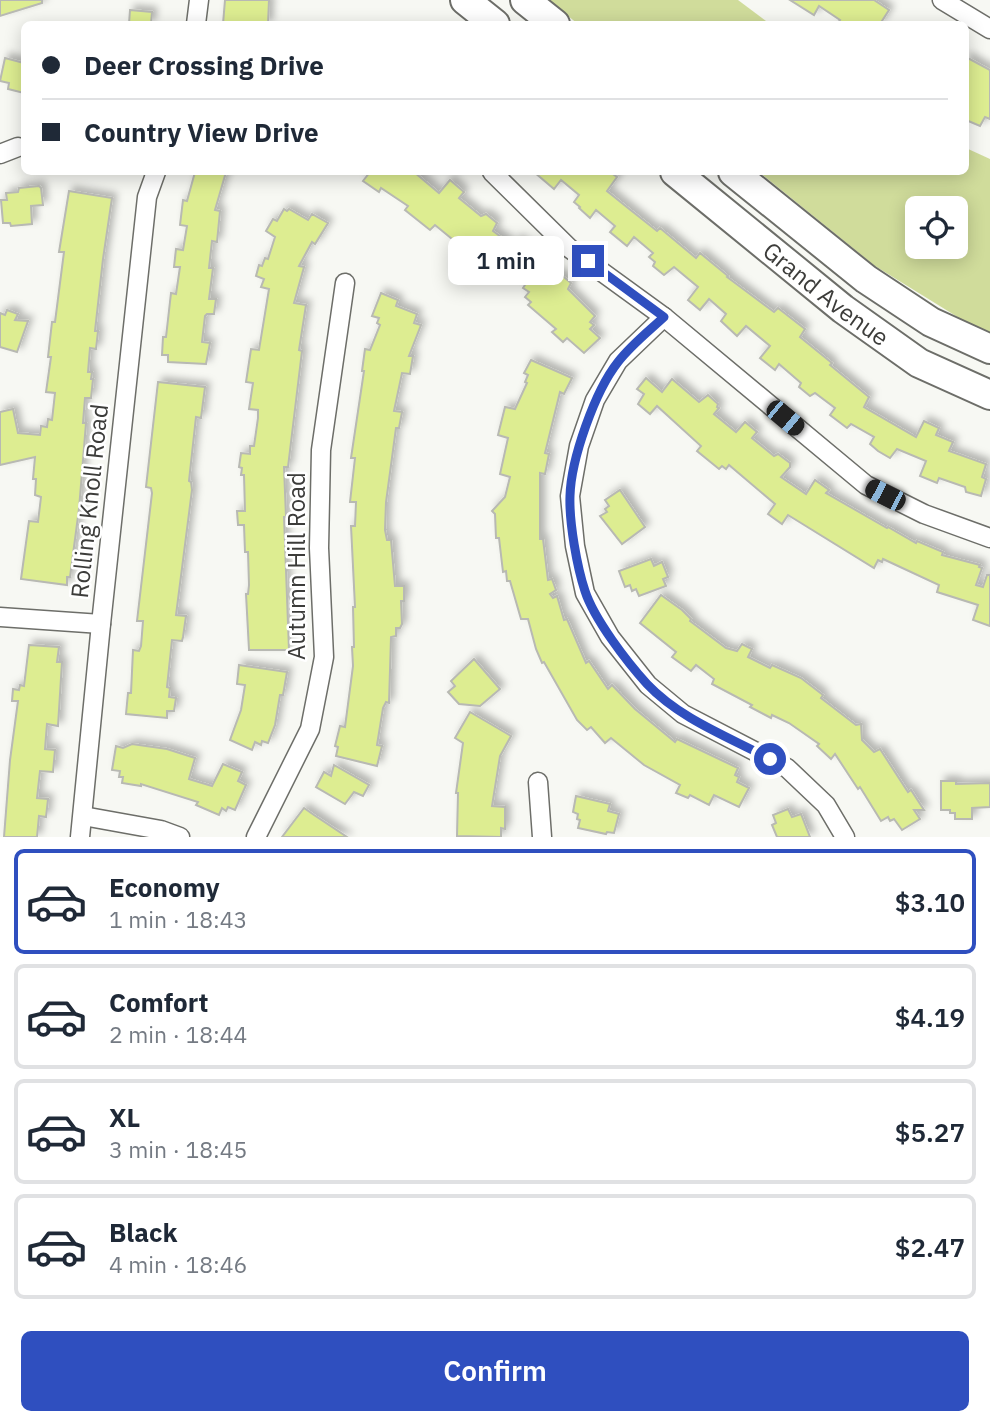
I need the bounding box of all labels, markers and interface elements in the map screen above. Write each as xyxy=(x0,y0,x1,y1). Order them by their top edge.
text: Deer Crossing Drive xyxy=(84,48,324,82)
text: Country View Drive xyxy=(84,115,319,149)
map controls xyxy=(905,196,968,259)
button: locate xyxy=(905,196,968,259)
street label: Grand Avenue xyxy=(756,234,896,353)
callout: 1 min xyxy=(448,236,564,286)
text: 1 min xyxy=(476,245,536,275)
route end xyxy=(572,245,604,277)
car xyxy=(763,396,808,440)
street label: Rolling Knoll Road xyxy=(63,402,115,600)
street label: Autumn Hill Road xyxy=(280,472,312,660)
car xyxy=(862,476,909,514)
route start xyxy=(754,743,786,775)
icon: car xyxy=(25,870,88,933)
text: Economy xyxy=(109,870,220,904)
text: $3.10 xyxy=(895,885,965,919)
text: 1 min · 18:43 xyxy=(109,904,247,934)
icon: car xyxy=(25,985,88,1048)
text: Comfort xyxy=(109,985,208,1019)
text: $4.19 xyxy=(895,1000,965,1034)
text: 2 min · 18:44 xyxy=(109,1019,247,1049)
icon: car xyxy=(25,1100,88,1163)
text: XL xyxy=(109,1100,140,1134)
text: $5.27 xyxy=(895,1115,965,1149)
text: 3 min · 18:45 xyxy=(109,1134,247,1164)
icon: car xyxy=(25,1215,88,1278)
text: Black xyxy=(109,1215,177,1249)
text: $2.47 xyxy=(895,1230,965,1264)
text: 4 min · 18:46 xyxy=(109,1249,247,1279)
button: Confirm xyxy=(21,1331,969,1411)

